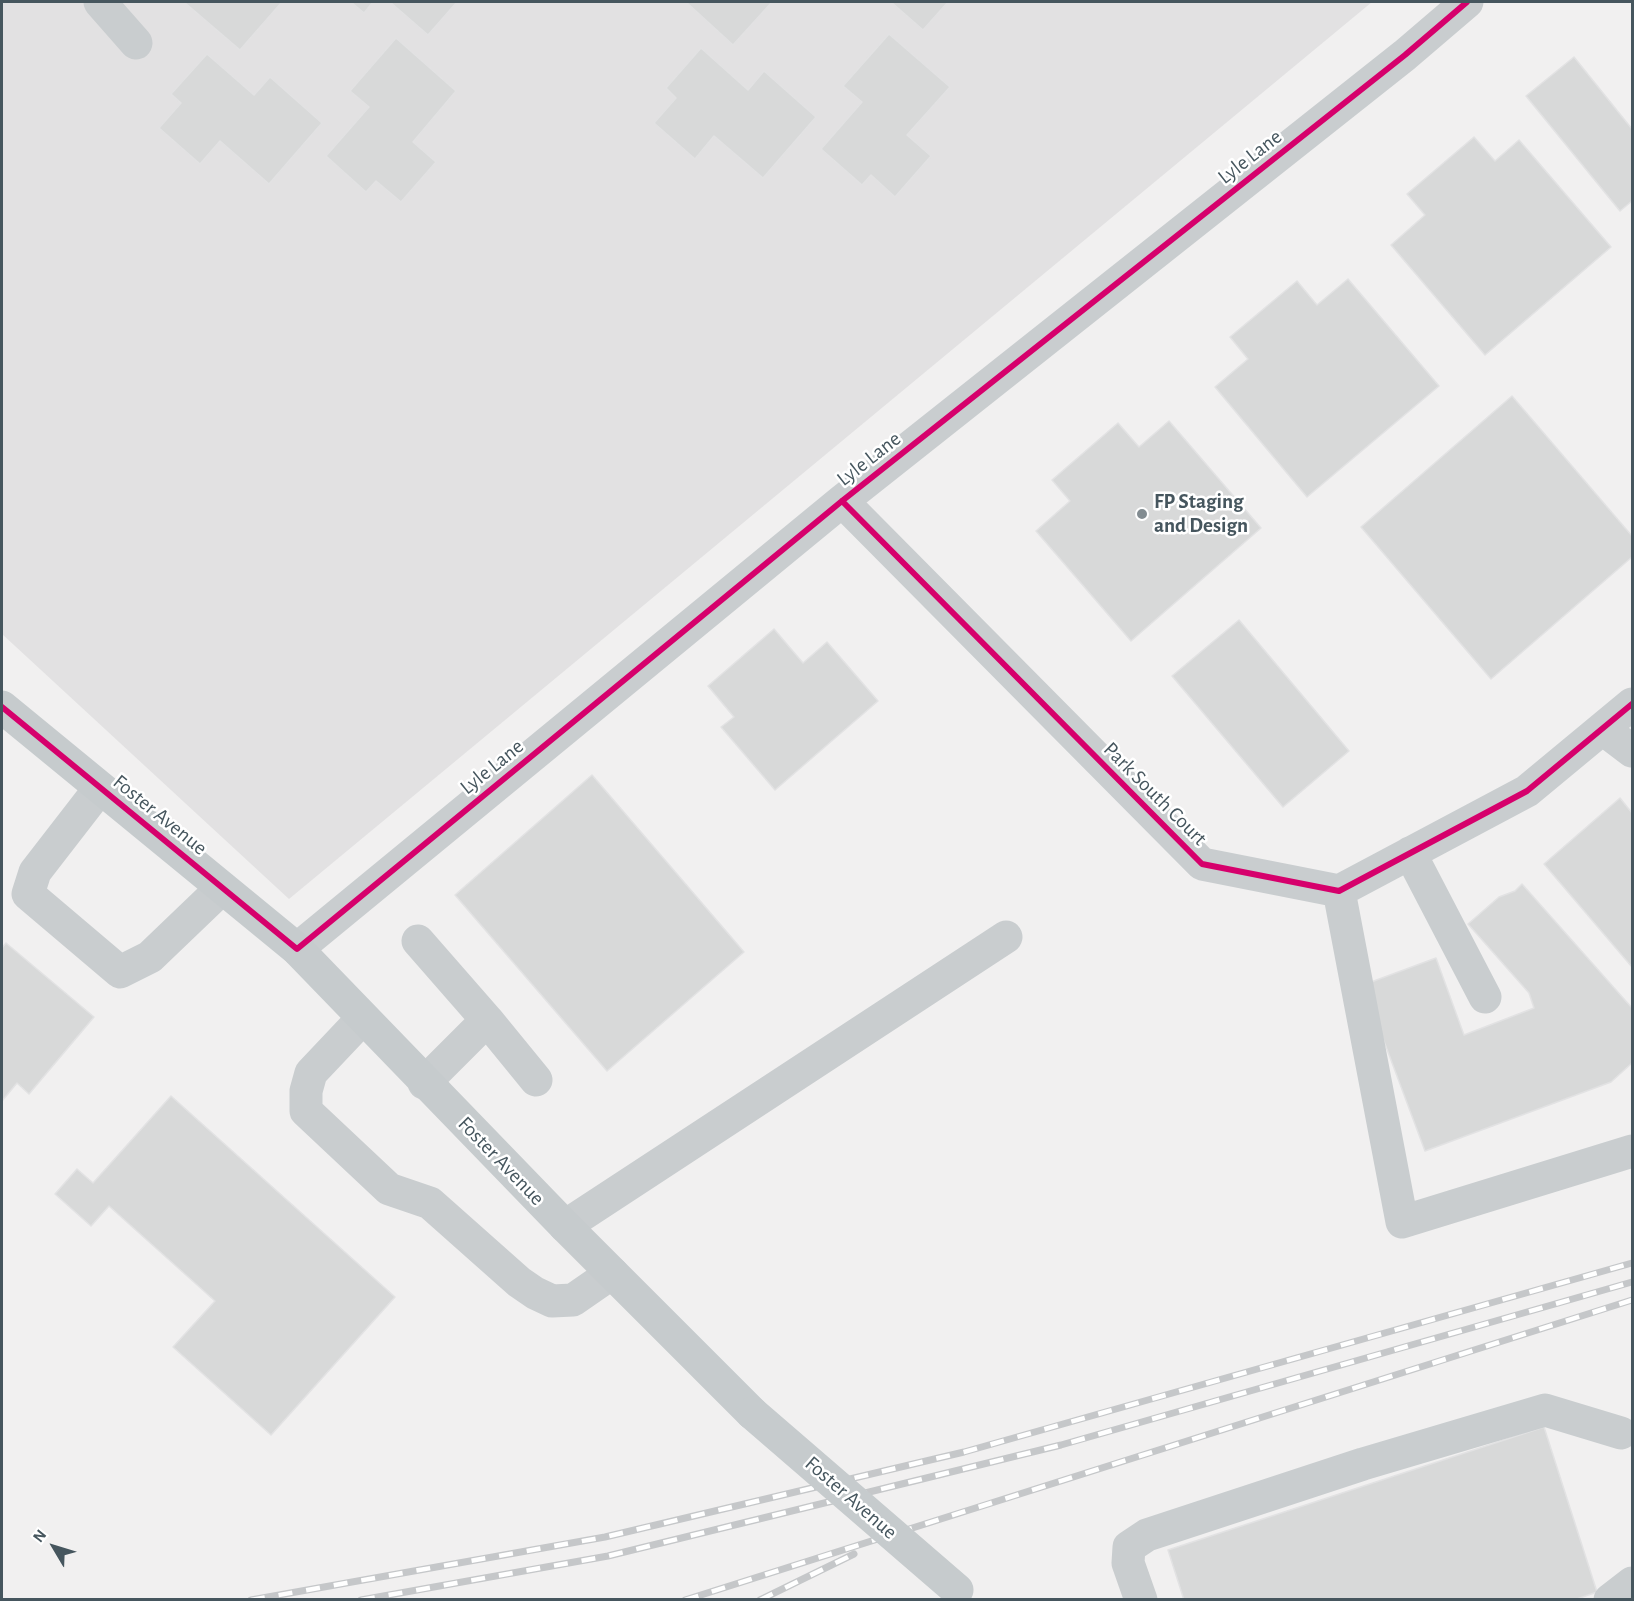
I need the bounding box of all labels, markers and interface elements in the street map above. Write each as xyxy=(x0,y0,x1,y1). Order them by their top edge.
street label: Lyle Lane xyxy=(1213,124,1287,190)
street label: Lyle Lane xyxy=(832,426,906,492)
place label: FP Staging and Design xyxy=(1154,489,1248,539)
marker: FP Staging and Design xyxy=(1135,507,1149,521)
street label: Lyle Lane xyxy=(455,734,529,800)
street label: Park South Court xyxy=(1098,737,1212,851)
street label: Foster Avenue xyxy=(108,769,212,861)
street label: Foster Avenue xyxy=(452,1111,550,1211)
street label: Foster Avenue xyxy=(800,1451,902,1545)
north arrow xyxy=(24,1517,84,1577)
text: N xyxy=(30,1527,50,1545)

